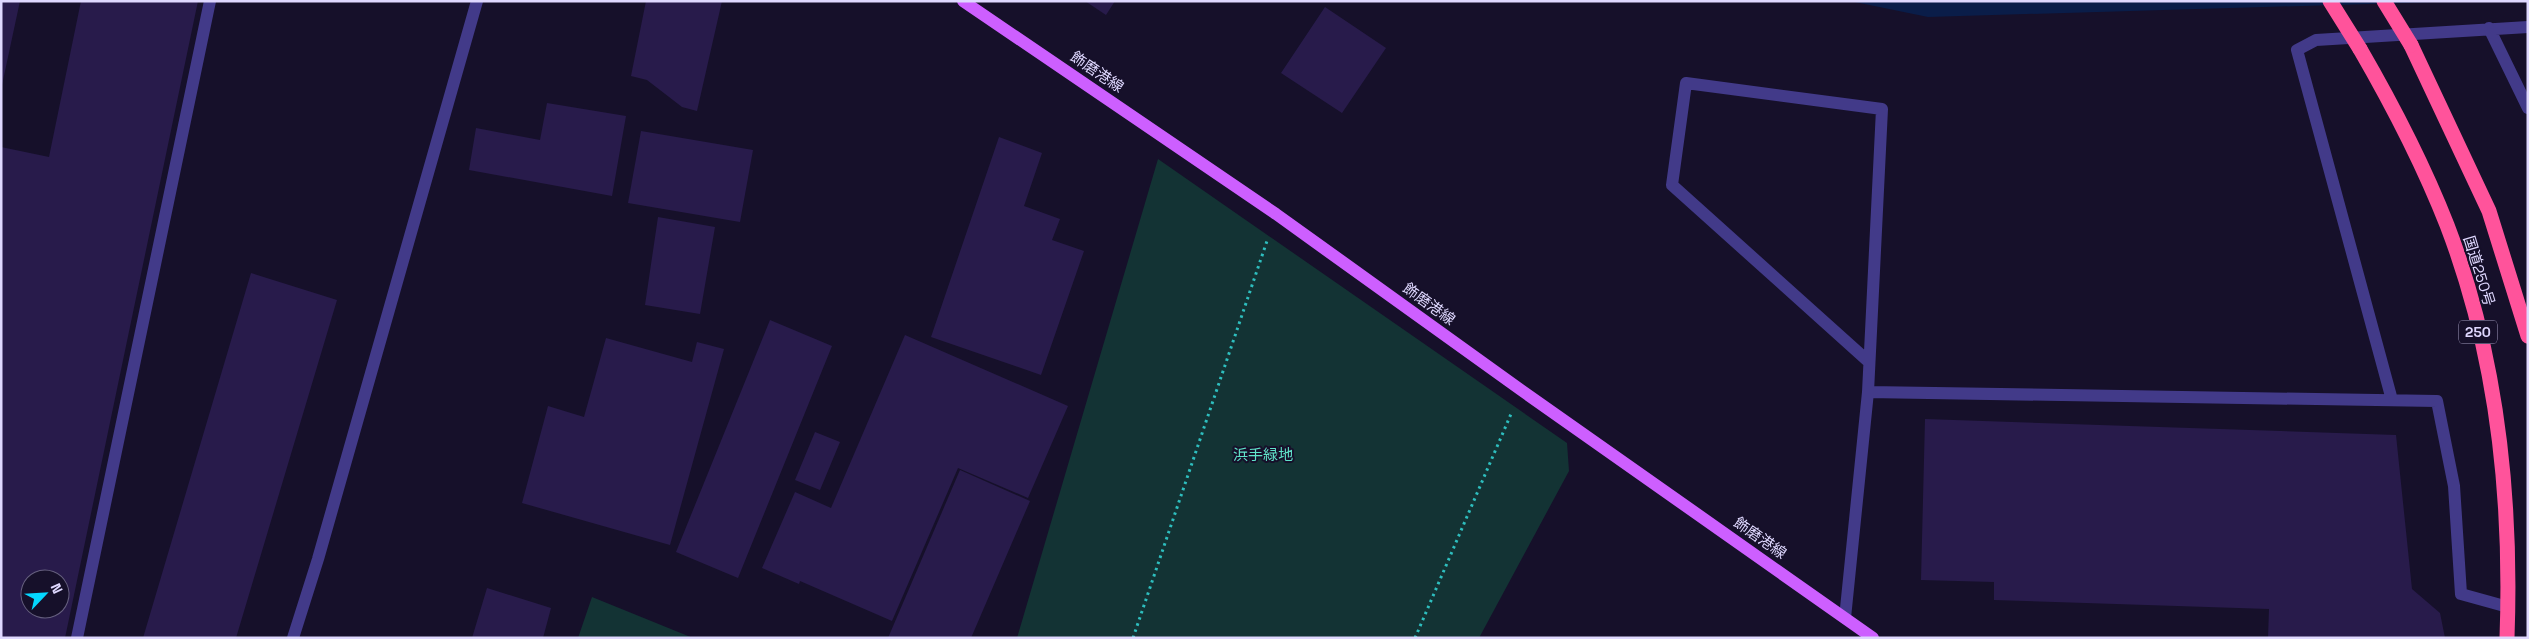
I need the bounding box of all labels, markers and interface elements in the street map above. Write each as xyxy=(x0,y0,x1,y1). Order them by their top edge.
street label: 飾磨港線 xyxy=(1067,47,1127,96)
street label: 国道250号 xyxy=(2460,233,2499,308)
street label: 飾磨港線 xyxy=(1399,278,1459,329)
road number: 250 xyxy=(2459,321,2497,344)
park label: 浜手緑地 xyxy=(1233,445,1293,464)
street label: 飾磨港線 xyxy=(1730,513,1790,563)
north arrow xyxy=(20,569,70,619)
text: N xyxy=(47,580,67,597)

